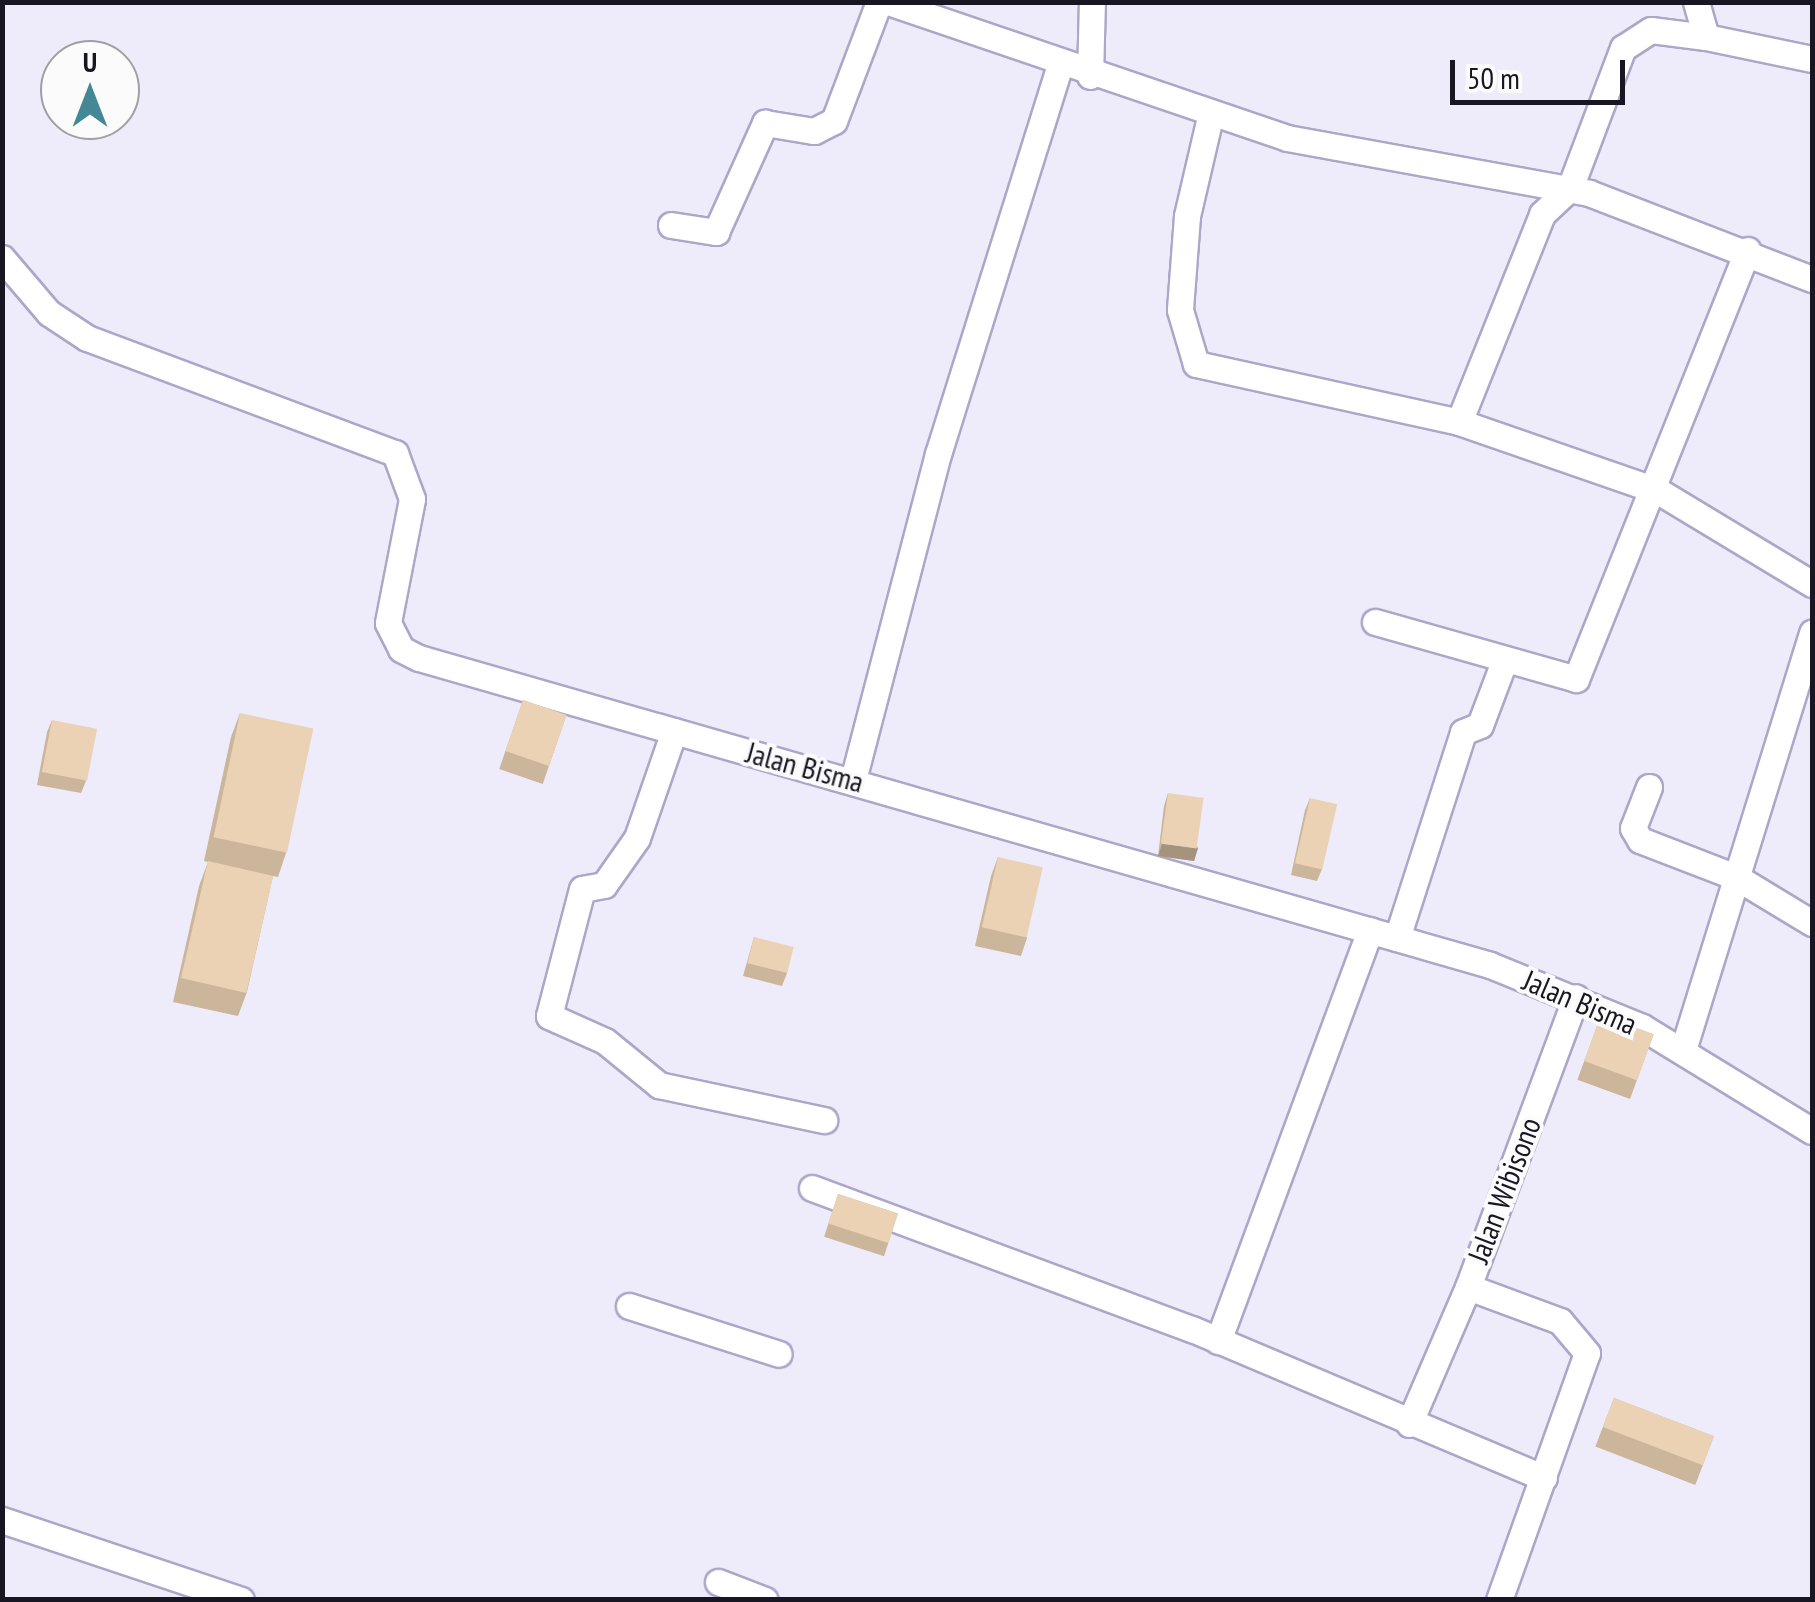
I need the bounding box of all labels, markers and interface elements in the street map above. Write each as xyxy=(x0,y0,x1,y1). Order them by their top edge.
north arrow xyxy=(40,40,140,140)
scale bar xyxy=(1455,40,1630,102)
text: U xyxy=(83,43,97,80)
text: 50 m xyxy=(1467,58,1520,97)
street label: Jalan Bisma xyxy=(742,734,868,800)
street label: Jalan Bisma xyxy=(1518,962,1642,1042)
street label: Jalan Wibisono xyxy=(1460,1112,1548,1268)

